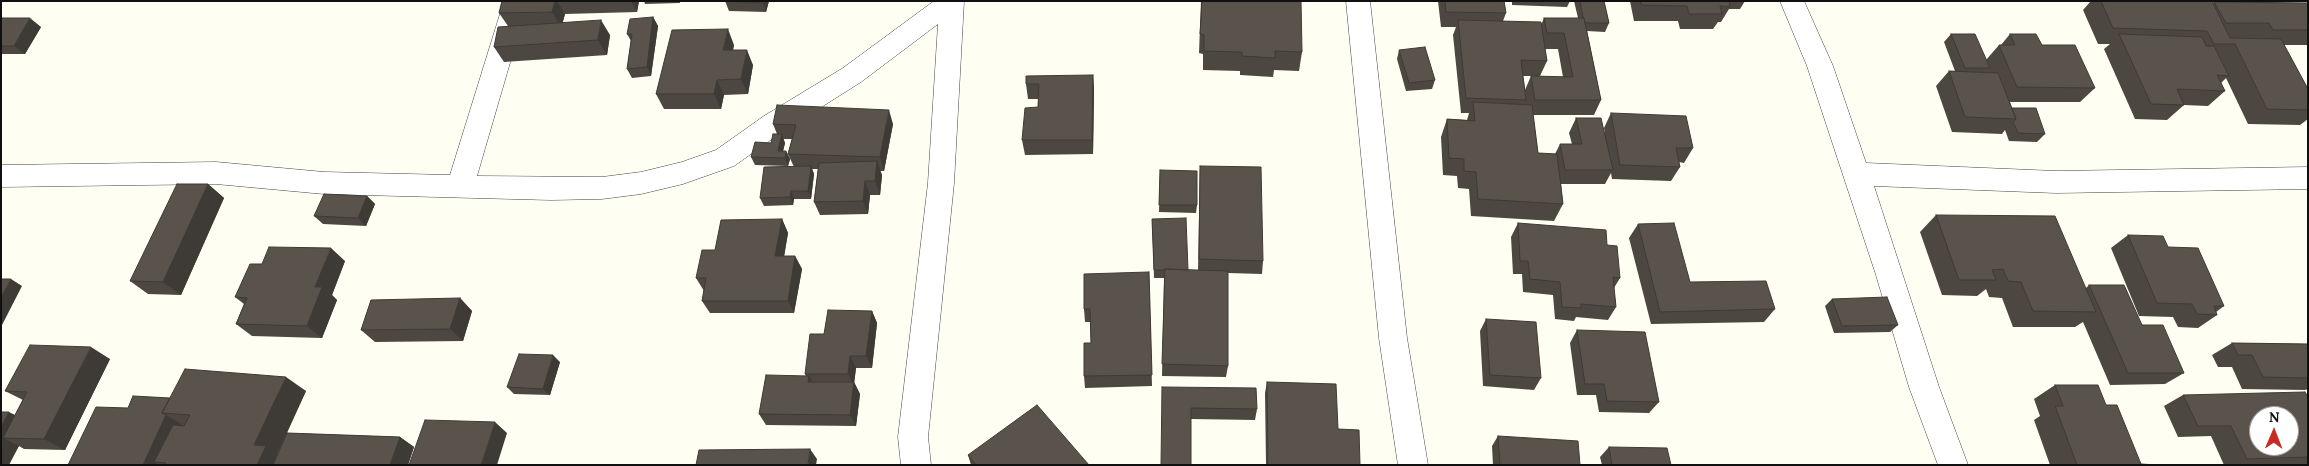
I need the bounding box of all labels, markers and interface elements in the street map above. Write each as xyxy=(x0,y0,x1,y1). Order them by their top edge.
north arrow xyxy=(2249,406,2299,456)
text: N xyxy=(2269,408,2280,426)

